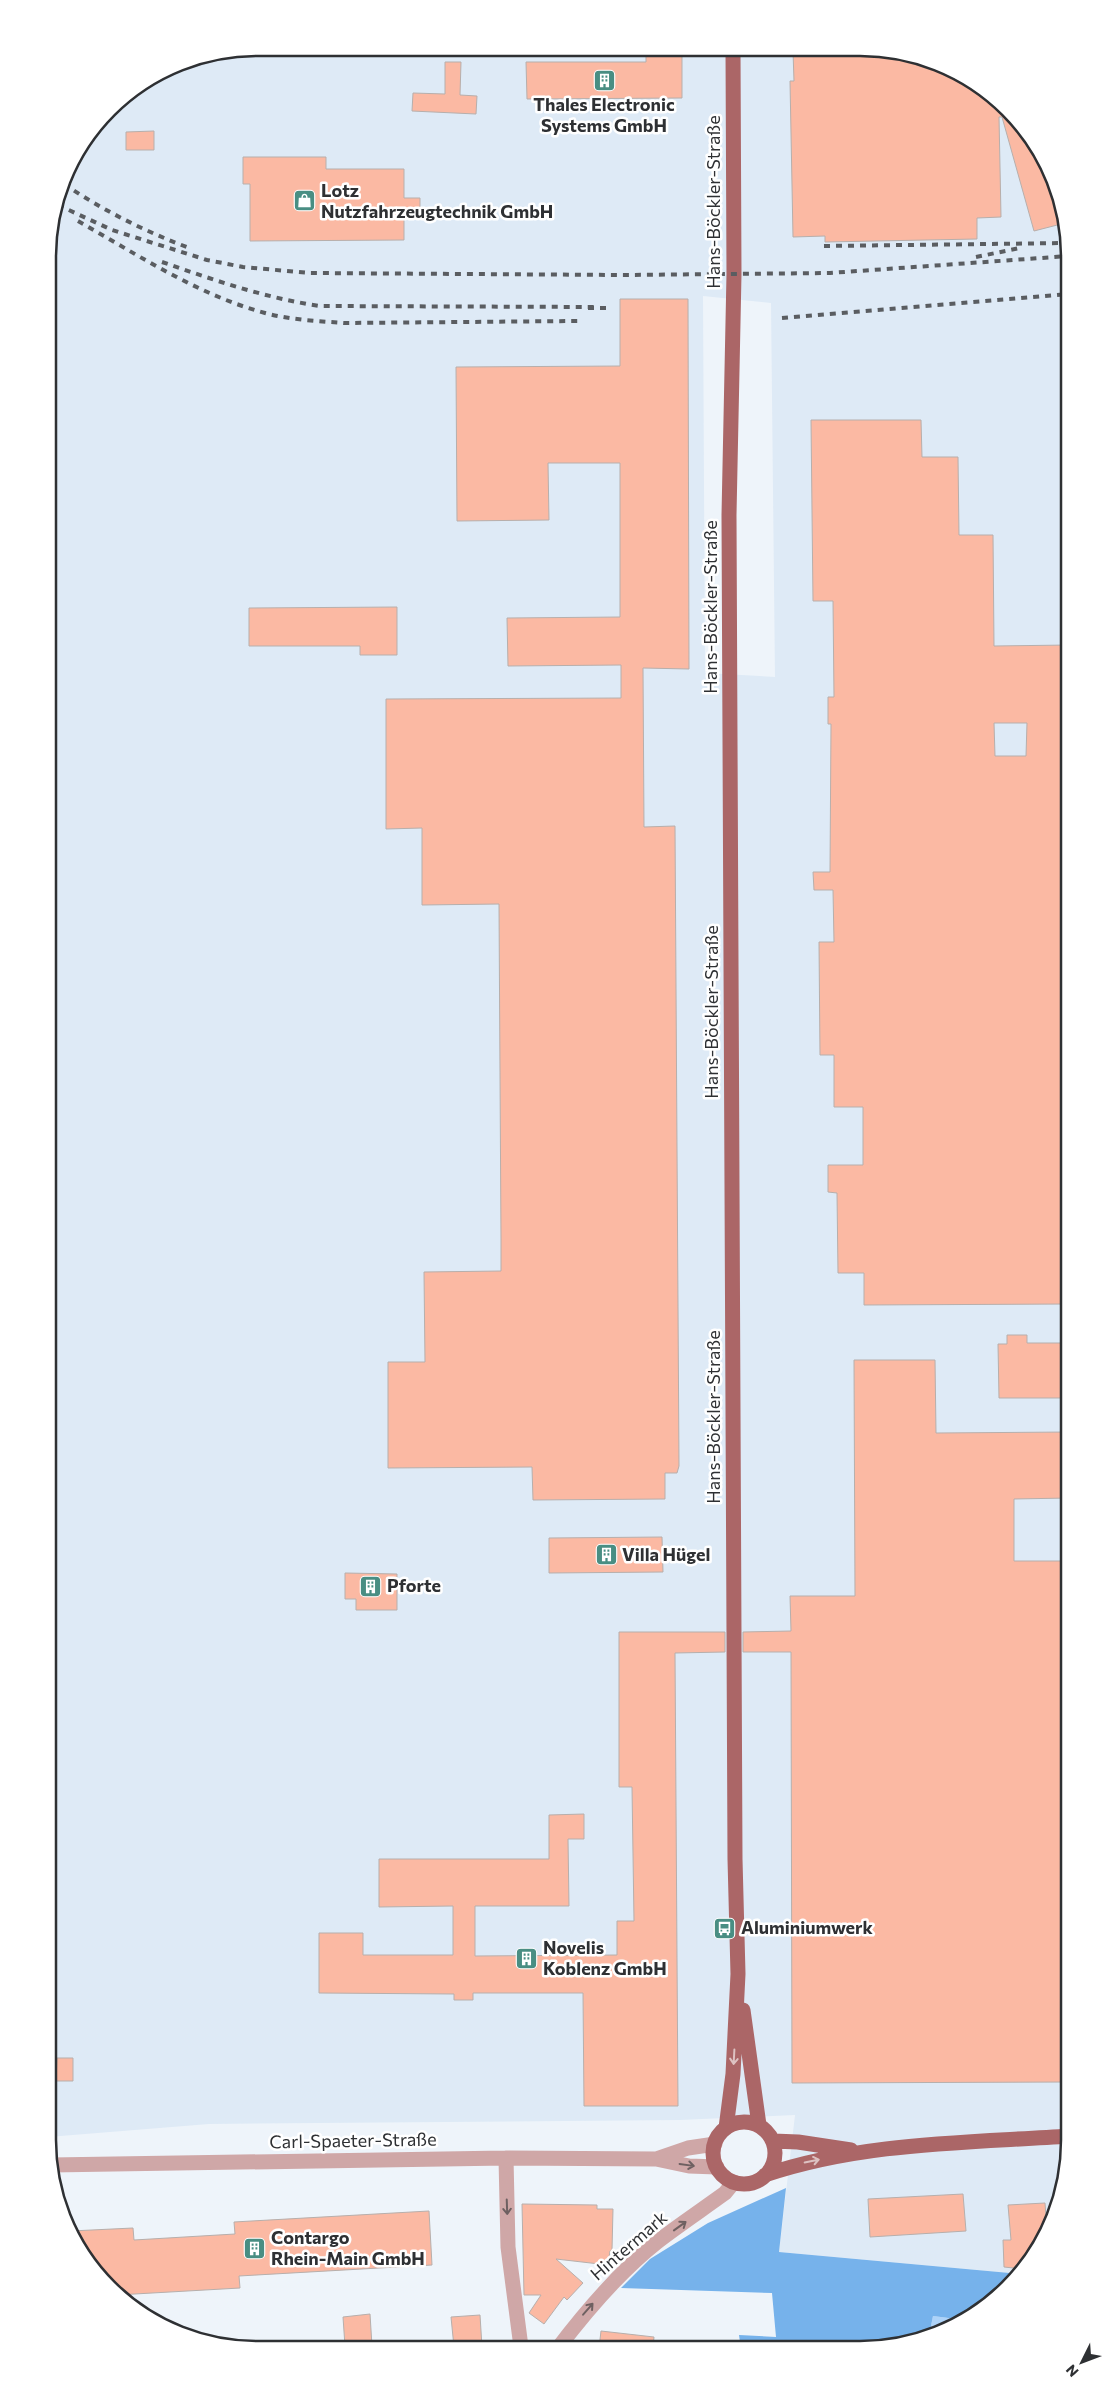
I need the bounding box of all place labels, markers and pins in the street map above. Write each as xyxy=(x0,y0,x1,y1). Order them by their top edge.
building icon: Thales Electronic Systems GmbH xyxy=(592,68,616,92)
place label: Thales Electronic Systems GmbH xyxy=(533,93,675,136)
place label: Lotz Nutzfahrzeugtechnik GmbH xyxy=(321,179,553,222)
shop icon: Lotz Nutzfahrzeugtechnik GmbH xyxy=(293,189,317,213)
building icon: Villa Hügel xyxy=(594,1543,618,1567)
place label: Villa Hügel xyxy=(622,1543,710,1565)
building icon: Pforte xyxy=(359,1574,383,1598)
place label: Pforte xyxy=(387,1574,441,1596)
bus stop icon: Aluminiumwerk xyxy=(713,1916,737,1940)
place label: Aluminiumwerk xyxy=(741,1916,873,1938)
place label: Novelis Koblenz GmbH xyxy=(543,1936,667,1979)
building icon: Novelis Koblenz GmbH xyxy=(515,1946,539,1970)
place label: Contargo Rhein-Main GmbH xyxy=(271,2226,425,2269)
building icon: Contargo Rhein-Main GmbH xyxy=(243,2236,267,2260)

